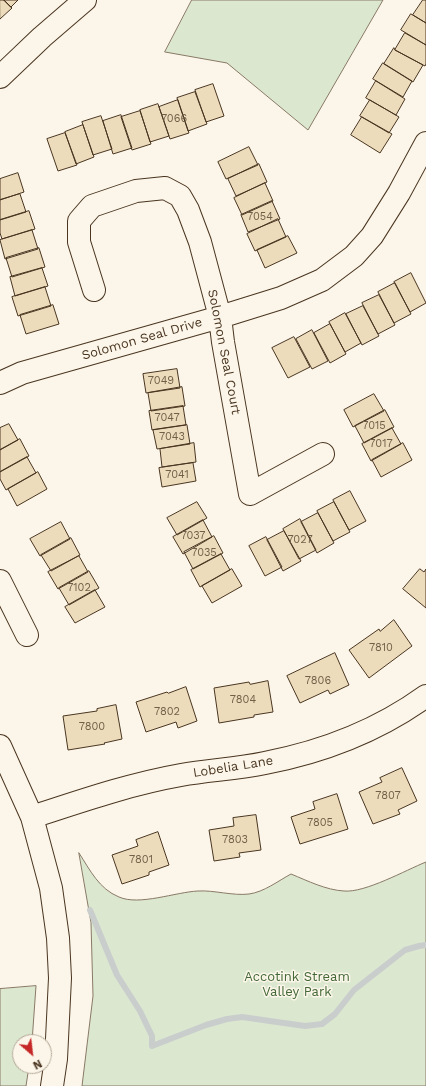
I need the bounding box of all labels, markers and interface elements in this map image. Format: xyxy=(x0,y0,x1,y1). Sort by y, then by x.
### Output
house number: 7066 xyxy=(161,112,187,126)
house number: 7054 xyxy=(247,210,273,224)
street label: Solomon Seal Court xyxy=(204,288,244,416)
street label: Solomon Seal Drive xyxy=(80,314,204,364)
house number: 7049 xyxy=(148,374,174,388)
house number: 7047 xyxy=(154,411,180,425)
house number: 7015 xyxy=(362,419,386,433)
house number: 7043 xyxy=(159,430,185,444)
house number: 7017 xyxy=(369,437,393,451)
house number: 7041 xyxy=(165,468,189,482)
house number: 7037 xyxy=(181,529,205,543)
house number: 7027 xyxy=(287,533,313,547)
house number: 7035 xyxy=(191,546,217,560)
house number: 7102 xyxy=(67,581,91,595)
house number: 7810 xyxy=(369,641,393,655)
house number: 7806 xyxy=(305,674,331,688)
house number: 7804 xyxy=(230,693,256,707)
house number: 7802 xyxy=(154,705,180,719)
house number: 7800 xyxy=(79,720,105,734)
street label: Lobelia Lane xyxy=(192,753,274,781)
house number: 7807 xyxy=(375,789,401,803)
house number: 7805 xyxy=(307,816,333,830)
house number: 7803 xyxy=(222,833,248,847)
house number: 7801 xyxy=(129,853,153,867)
park label: Accotink Stream Valley Park xyxy=(244,969,350,1000)
north arrow xyxy=(12,1034,52,1074)
text: N xyxy=(31,1057,44,1072)

